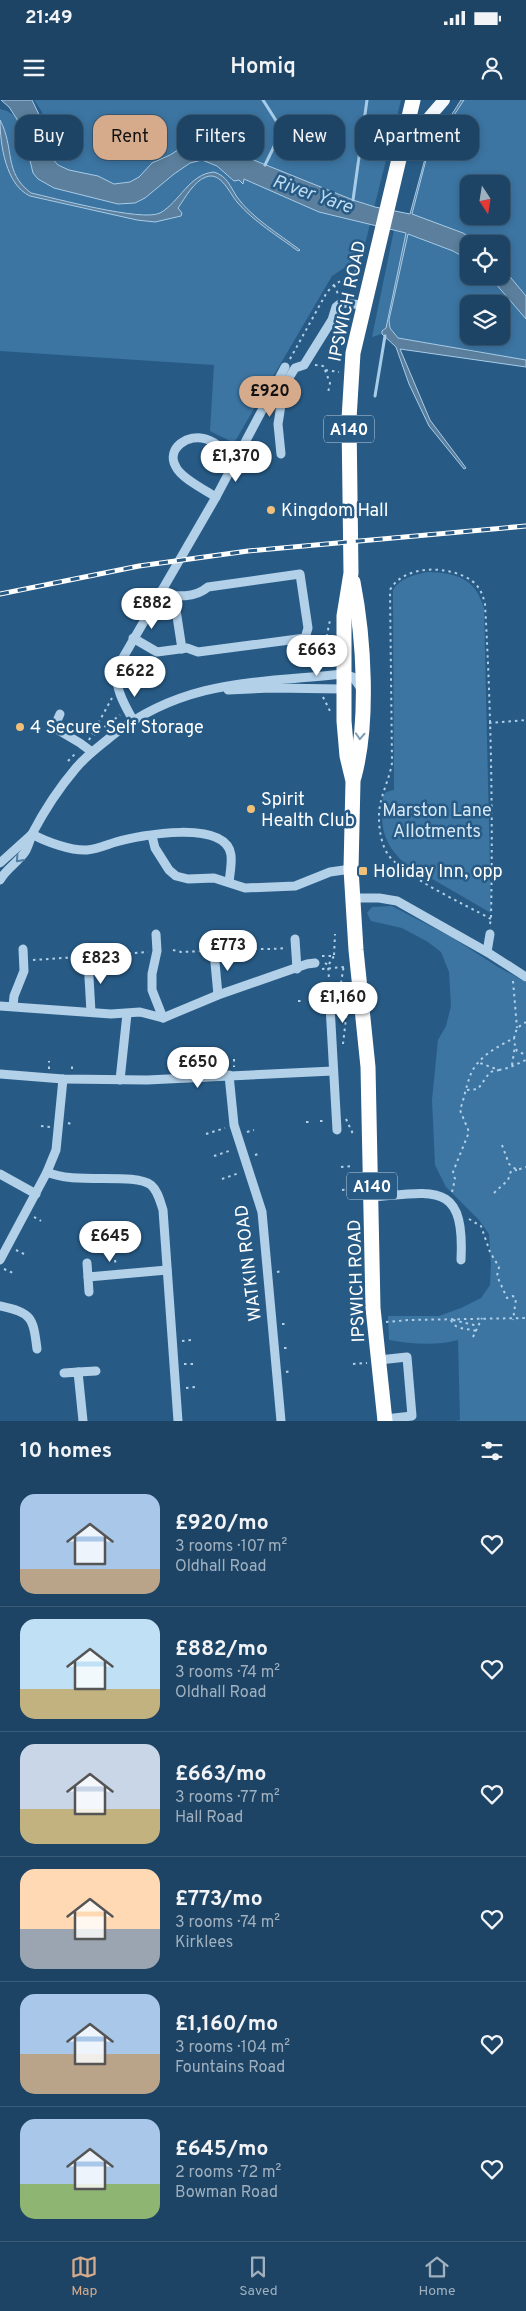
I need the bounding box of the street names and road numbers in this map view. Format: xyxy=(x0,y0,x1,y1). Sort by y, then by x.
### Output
street label: IPSWICH ROAD xyxy=(324,239,373,364)
road number: A140 xyxy=(324,416,374,442)
road number: A140 xyxy=(347,1172,397,1200)
street label: WATKIN ROAD xyxy=(231,1203,268,1322)
street label: IPSWICH ROAD xyxy=(344,1219,371,1343)

